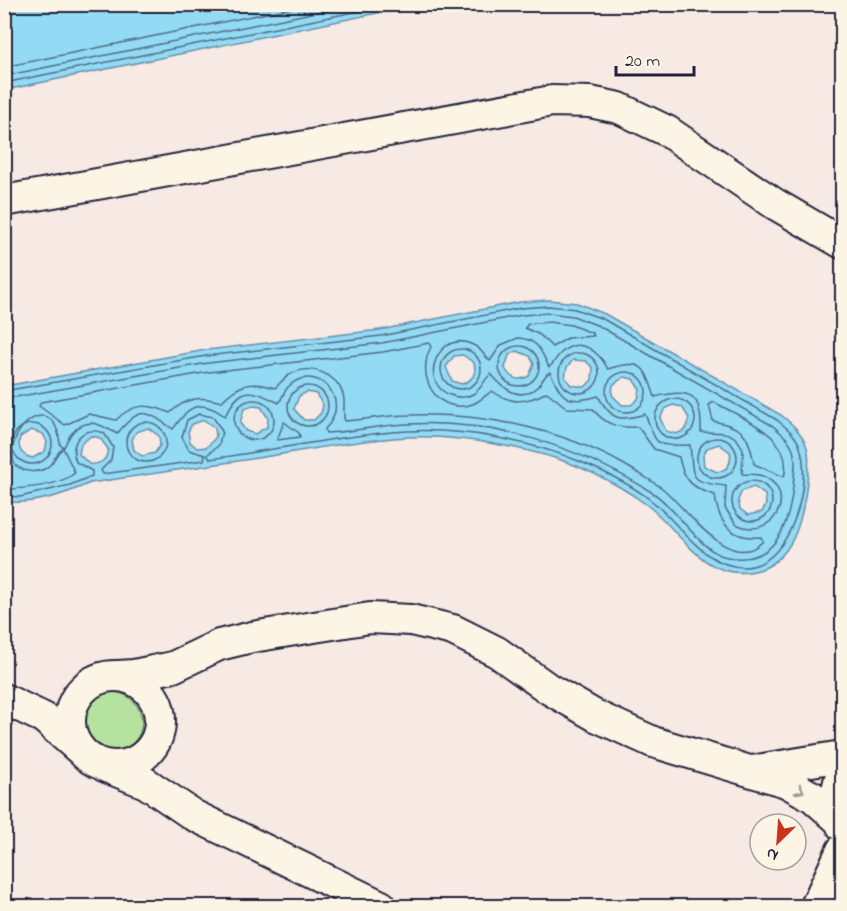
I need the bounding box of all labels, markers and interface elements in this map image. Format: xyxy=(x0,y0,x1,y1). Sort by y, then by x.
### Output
scale bar xyxy=(616,39,694,77)
text: 20 m xyxy=(625,49,660,75)
one-way arrow xyxy=(794,783,804,794)
north arrow xyxy=(748,812,808,872)
text: N xyxy=(762,841,782,867)

